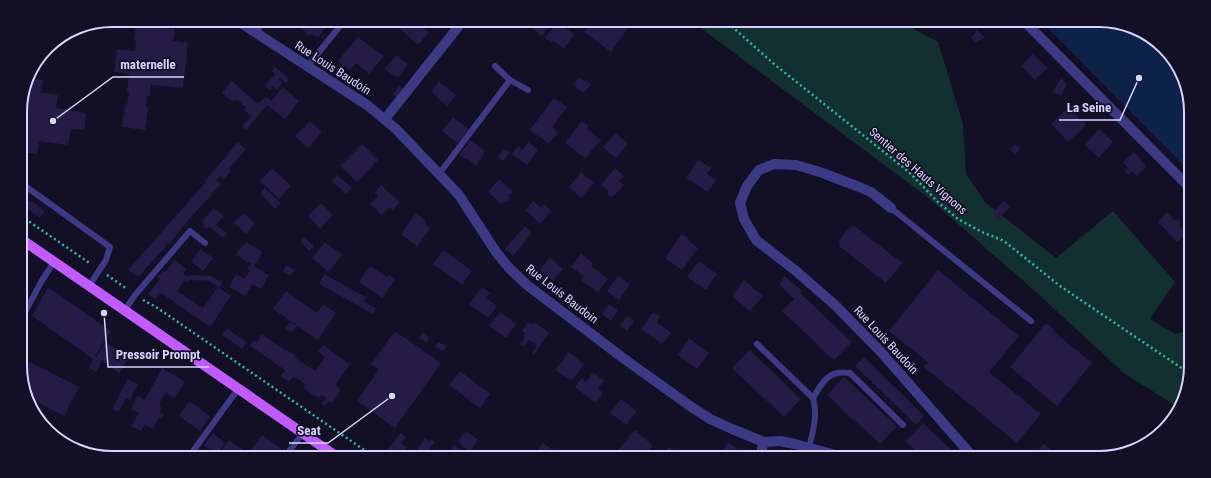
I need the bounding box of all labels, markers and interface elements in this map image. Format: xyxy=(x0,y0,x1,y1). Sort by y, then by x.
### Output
street label: Rue Louis Baudoin xyxy=(292,38,374,98)
callout: maternelle xyxy=(113,52,184,77)
text: maternelle xyxy=(120,57,176,72)
callout: La Seine xyxy=(1059,95,1120,120)
text: La Seine xyxy=(1067,100,1111,115)
street label: Sentier des Hauts Vignons xyxy=(866,125,970,217)
street label: Rue Louis Baudoin xyxy=(523,261,601,327)
street label: Rue Louis Baudoin xyxy=(851,303,921,377)
callout: Pressoir Prompt xyxy=(108,342,209,367)
text: Pressoir Prompt xyxy=(116,347,200,362)
callout: Seat xyxy=(289,418,328,443)
text: Seat xyxy=(297,423,321,438)

